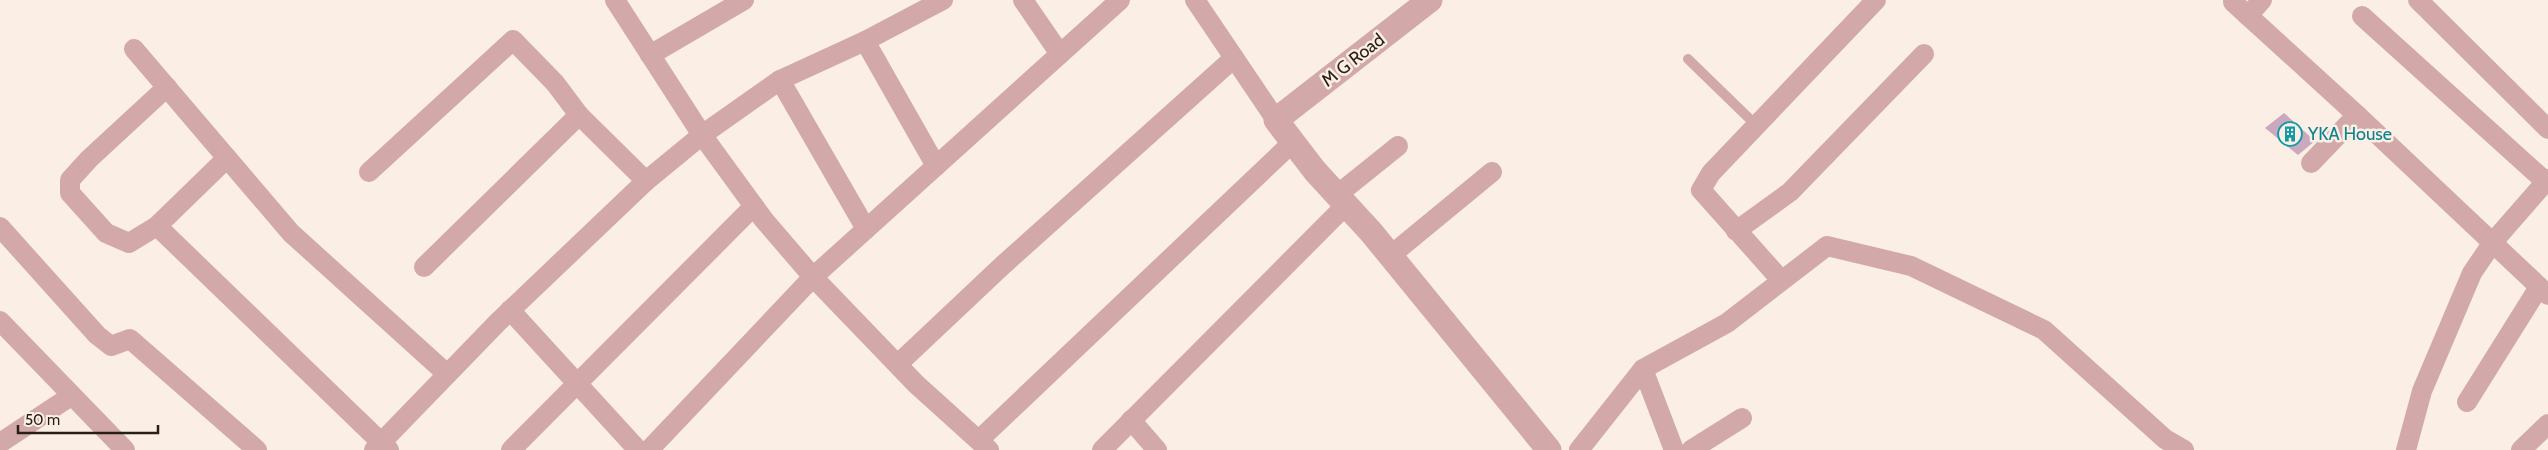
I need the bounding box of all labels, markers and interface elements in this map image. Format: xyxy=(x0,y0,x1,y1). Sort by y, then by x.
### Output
street label: M G Road xyxy=(1317,29,1389,91)
building icon: YKA House xyxy=(2277,121,2303,147)
place label: YKA House xyxy=(2307,123,2392,145)
scale bar xyxy=(18,402,158,434)
text: 50 m xyxy=(25,411,60,429)

